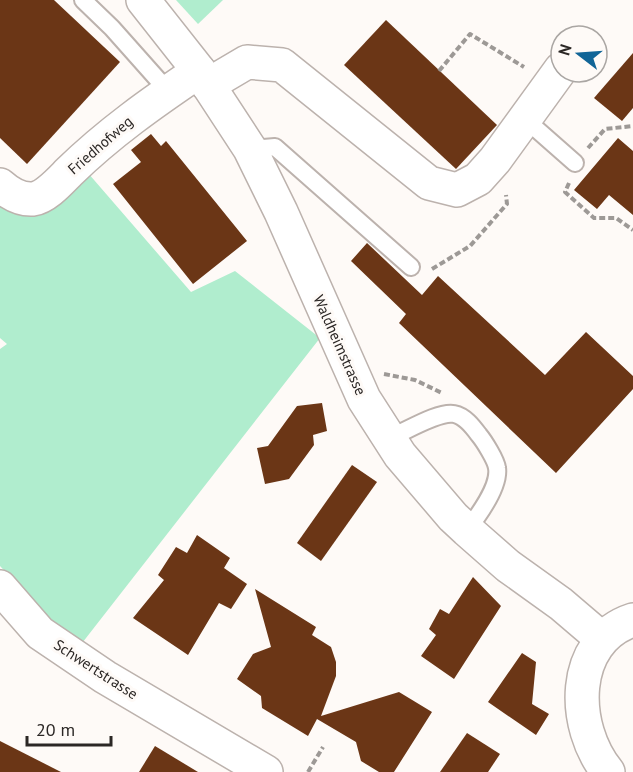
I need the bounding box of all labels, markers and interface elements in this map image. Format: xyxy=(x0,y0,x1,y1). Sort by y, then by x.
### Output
north arrow xyxy=(549,24,609,84)
text: N xyxy=(554,42,576,58)
street label: Friedhofweg xyxy=(64,112,136,178)
street label: Waldheimstrasse xyxy=(309,292,371,398)
street label: Schwertstrasse xyxy=(50,635,142,703)
scale bar xyxy=(27,709,111,747)
text: 20 m xyxy=(36,718,75,741)

